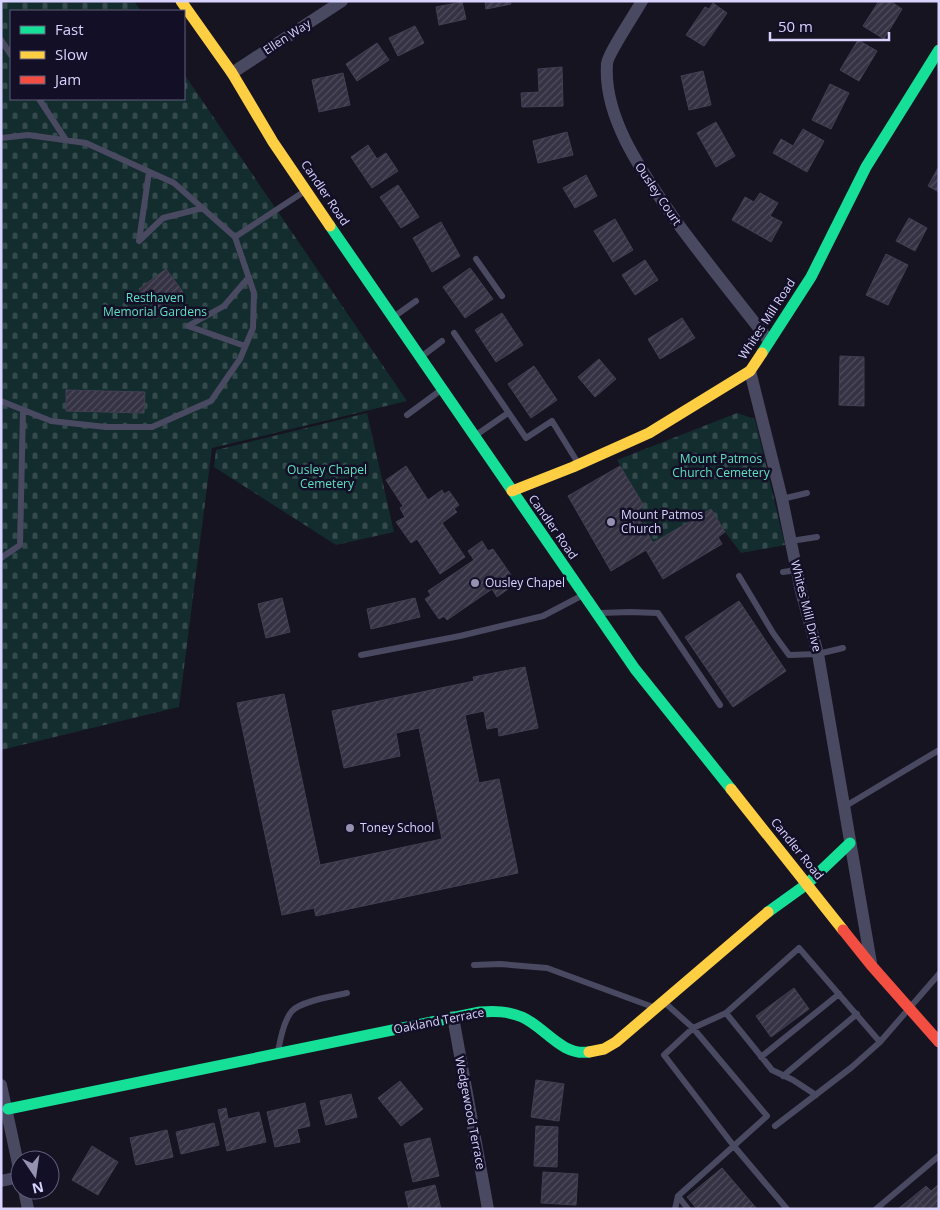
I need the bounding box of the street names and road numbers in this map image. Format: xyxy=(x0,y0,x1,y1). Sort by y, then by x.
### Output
street label: Ellen Way xyxy=(260,14,315,58)
street label: Candler Road xyxy=(297,157,354,229)
street label: Ousley Court xyxy=(631,159,686,229)
street label: Whites Mill Road xyxy=(734,275,799,362)
street label: Candler Road xyxy=(525,491,582,562)
street label: Whites Mill Drive xyxy=(787,558,826,654)
street label: Candler Road xyxy=(767,814,828,883)
street label: Oakland Terrace xyxy=(392,1003,486,1038)
street label: Wedgewood Terrace xyxy=(451,1055,490,1171)

